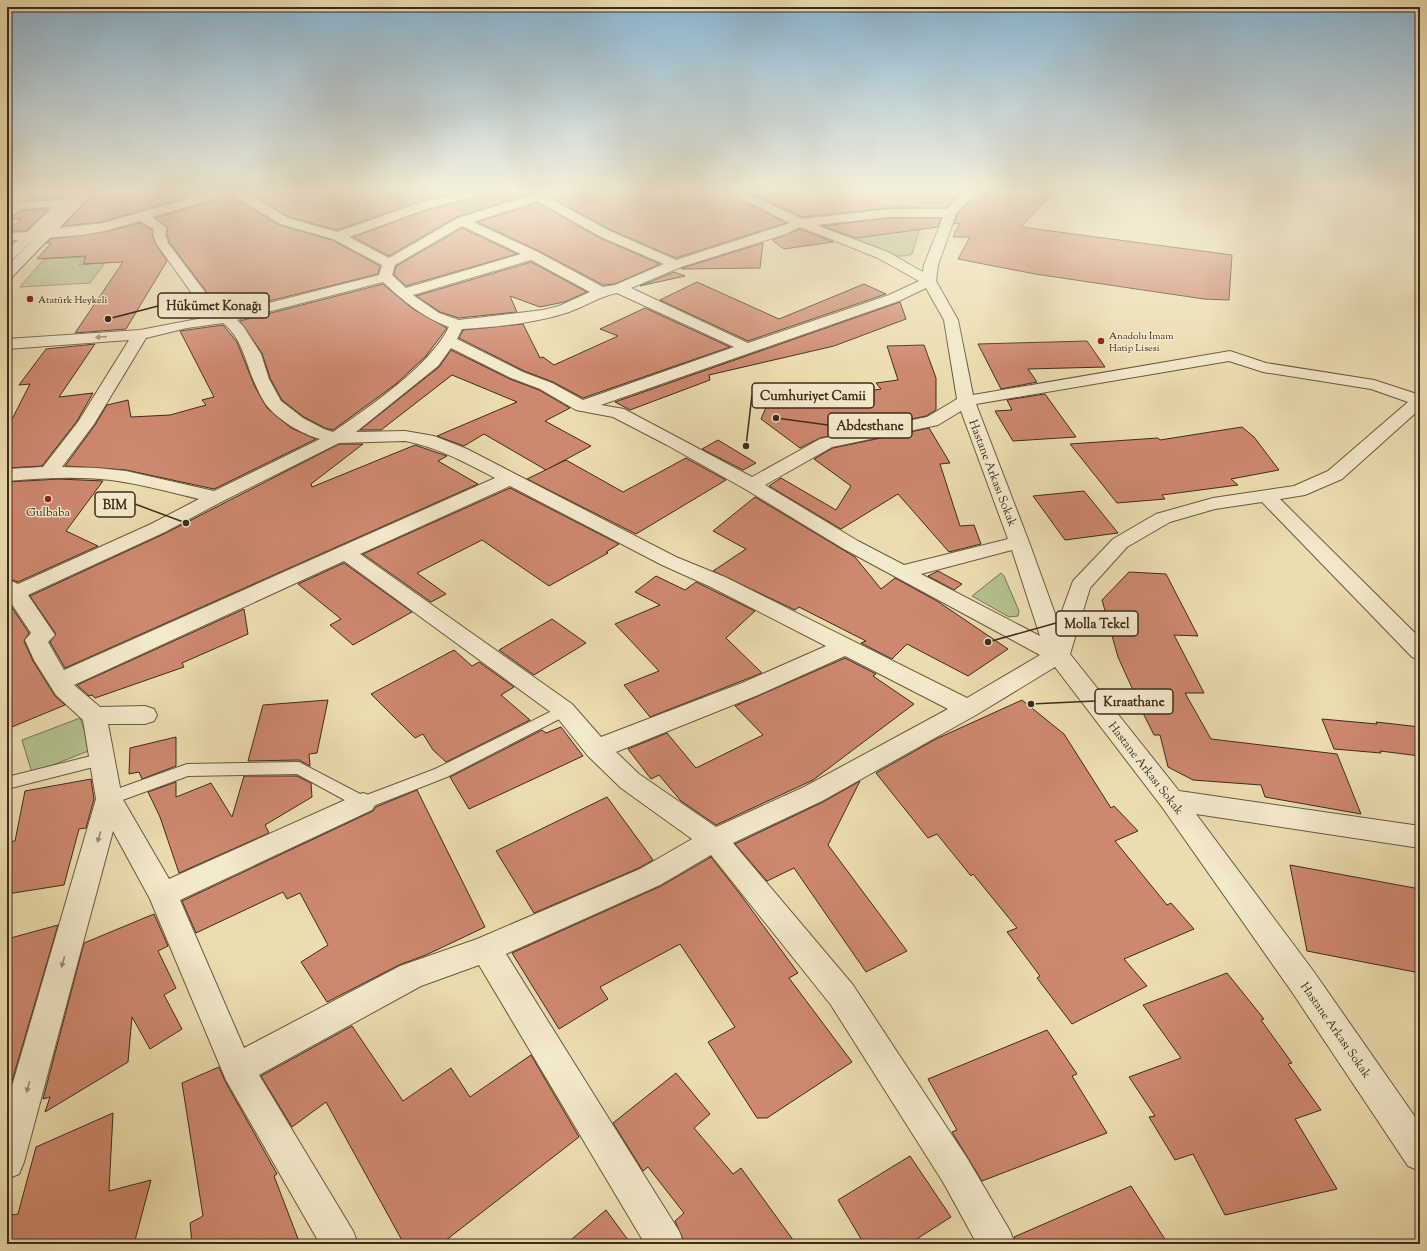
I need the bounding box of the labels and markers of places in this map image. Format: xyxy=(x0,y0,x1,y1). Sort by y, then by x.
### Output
place label: Atatürk Heykeli xyxy=(38,293,107,308)
callout: Hükümet Konağı xyxy=(158,293,269,318)
marker: Atatürk Heykeli xyxy=(25,294,35,304)
place label: Anadolu İmam Hatip Lisesi xyxy=(1109,329,1174,356)
marker: Anadolu İmam Hatip Lisesi xyxy=(1096,336,1106,346)
callout: Cumhuriyet Camii xyxy=(752,383,874,408)
callout: Abdesthane xyxy=(828,413,912,438)
callout: BIM xyxy=(95,492,135,517)
marker: Gulbaba xyxy=(43,494,53,504)
place label: Gulbaba xyxy=(26,504,71,522)
callout: Molla Tekel xyxy=(1056,611,1138,636)
callout: Kıraathane xyxy=(1095,689,1173,714)

